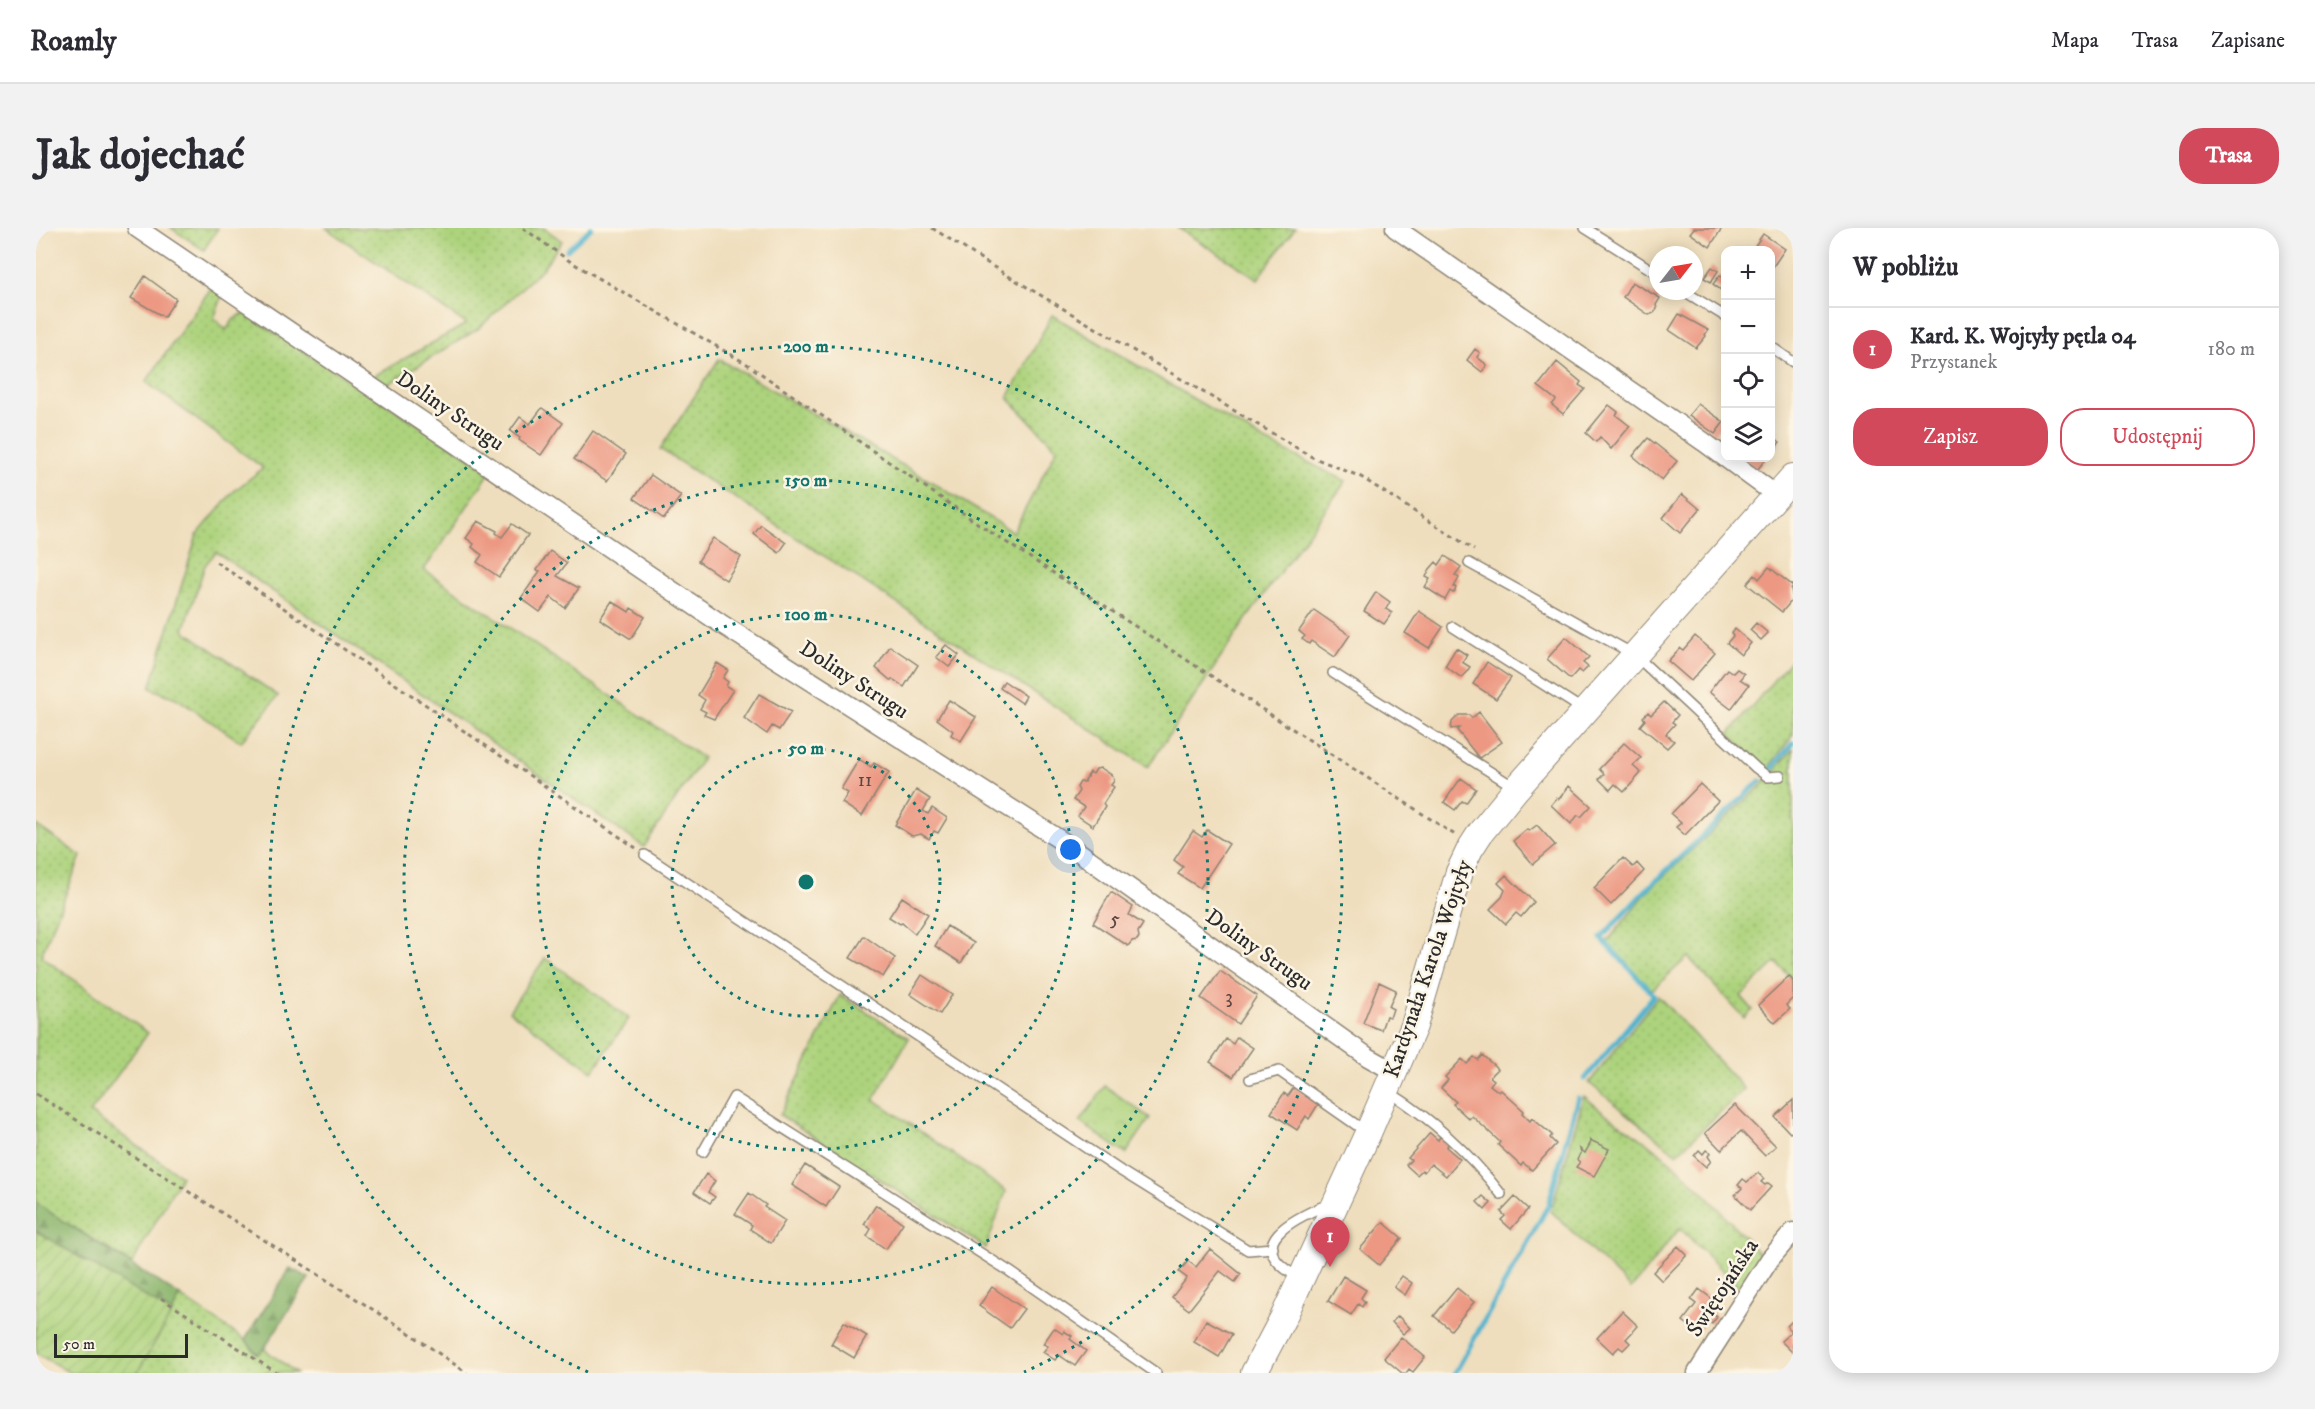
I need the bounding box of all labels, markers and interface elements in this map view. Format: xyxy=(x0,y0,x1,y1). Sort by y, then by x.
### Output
text: Roamly xyxy=(30,24,116,59)
text: Mapa xyxy=(2051,28,2099,54)
text: Trasa xyxy=(2132,28,2178,54)
text: Zapisane xyxy=(2211,28,2285,54)
button: Trasa xyxy=(2179,128,2279,184)
text: Jak dojechać xyxy=(36,130,244,182)
north arrow xyxy=(1649,246,1703,300)
map controls xyxy=(1721,246,1775,462)
button: + xyxy=(1721,246,1775,300)
text: W pobliżu xyxy=(1853,251,1958,284)
button: − xyxy=(1721,300,1775,354)
text: Kard. K. Wojtyły pętla 04 xyxy=(1910,323,2136,350)
text: 200 m xyxy=(783,336,829,358)
text: 1 xyxy=(1869,337,1876,362)
text: 180 m xyxy=(2208,337,2255,362)
text: Przystanek xyxy=(1910,350,1997,375)
button: locate xyxy=(1721,354,1775,408)
street label: Doliny Strugu xyxy=(391,365,509,457)
button: layers xyxy=(1721,408,1775,462)
button: Zapisz xyxy=(1853,408,2048,466)
button: Udostępnij xyxy=(2060,408,2255,466)
text: 150 m xyxy=(785,470,828,492)
text: 100 m xyxy=(784,604,828,626)
street label: Doliny Strugu xyxy=(794,635,914,725)
text: 50 m xyxy=(787,738,824,760)
house number: 11 xyxy=(858,768,872,793)
your location xyxy=(1056,835,1085,864)
street label: Kardynała Karola Wojtyły xyxy=(1378,856,1478,1082)
centre of rings xyxy=(796,872,816,892)
street label: Doliny Strugu xyxy=(1200,903,1318,997)
house number: 5 xyxy=(1110,907,1120,932)
house number: 3 xyxy=(1225,985,1233,1010)
pin: 1 xyxy=(1310,1218,1350,1267)
street label: Świętojańska xyxy=(1680,1233,1765,1342)
scale bar xyxy=(54,1331,188,1358)
text: 50 m xyxy=(63,1334,95,1354)

